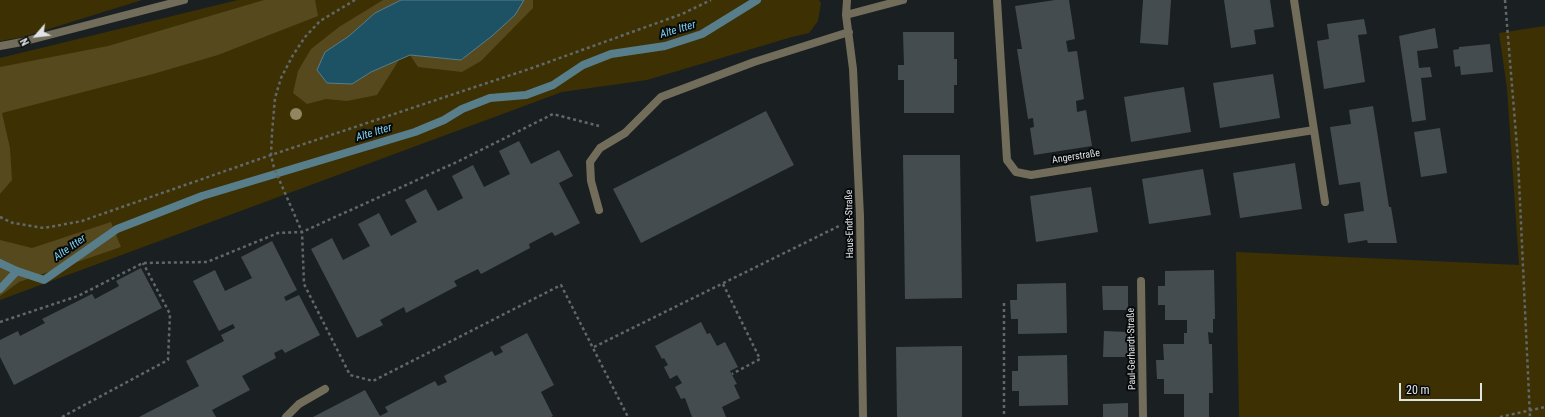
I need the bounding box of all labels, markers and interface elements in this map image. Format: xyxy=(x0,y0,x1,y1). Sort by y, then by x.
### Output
north arrow xyxy=(16,16,56,56)
water label: Alte Itter xyxy=(659,18,697,42)
text: N xyxy=(18,36,32,48)
water label: Alte Itter xyxy=(355,121,393,145)
street label: Angerstraße xyxy=(1051,147,1101,167)
street label: Haus-Endt-Straße xyxy=(843,190,857,258)
water label: Alte Itter xyxy=(51,232,89,264)
street label: Paul-Gerhardt-Straße xyxy=(1125,308,1139,390)
scale bar xyxy=(1401,375,1484,401)
text: 20 m xyxy=(1406,383,1430,397)

